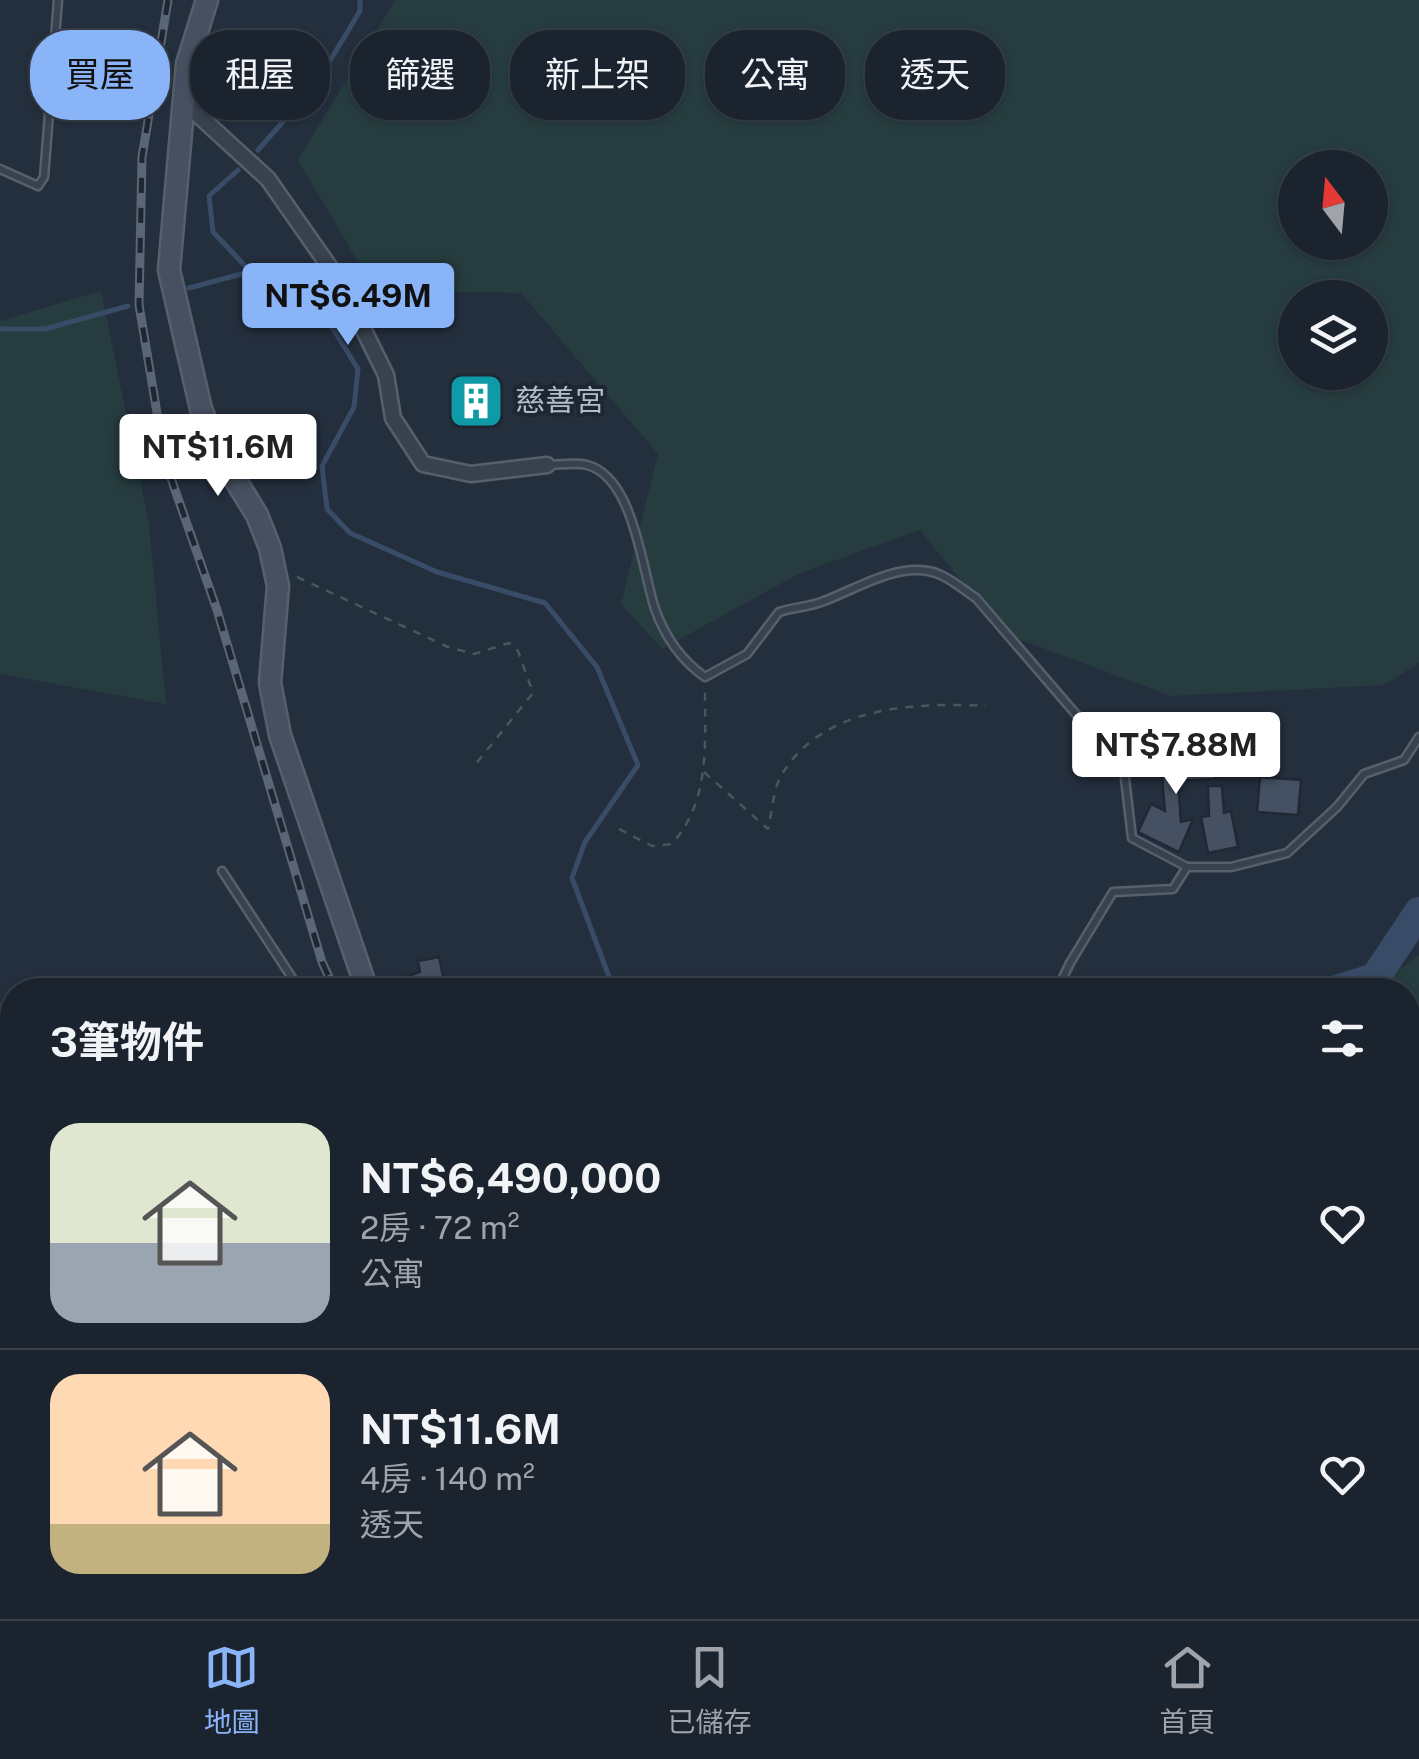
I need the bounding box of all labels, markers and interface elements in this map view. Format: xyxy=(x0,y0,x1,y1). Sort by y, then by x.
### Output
chip: 買屋 xyxy=(30,30,170,120)
chip: 租屋 xyxy=(190,30,330,120)
chip: 篩選 xyxy=(350,30,490,120)
chip: 新上架 xyxy=(510,30,685,120)
chip: 公寓 xyxy=(705,30,845,120)
chip: 透天 xyxy=(865,30,1005,120)
north arrow xyxy=(1278,150,1388,260)
map controls xyxy=(1278,150,1388,390)
pin: NT$6.49M xyxy=(245,263,451,348)
text: NT$6.49M xyxy=(264,277,432,314)
button: layers xyxy=(1278,280,1388,390)
building icon: 慈善宮 xyxy=(446,371,506,431)
place label: 慈善宮 xyxy=(515,382,605,418)
pin: NT$11.6M xyxy=(115,414,321,499)
text: NT$11.6M xyxy=(141,428,295,465)
pin: NT$7.88M xyxy=(1073,712,1279,797)
text: NT$7.88M xyxy=(1094,726,1258,763)
icon: filters xyxy=(1315,1011,1370,1066)
text: 3筆物件 xyxy=(50,1017,204,1066)
text: NT$6,490,000 xyxy=(360,1153,661,1202)
icon: home xyxy=(130,1163,250,1283)
icon: heart xyxy=(1315,1196,1370,1251)
text: 2房 · 72 m² xyxy=(360,1209,519,1246)
text: 公寓 xyxy=(360,1255,424,1292)
text: NT$11.6M xyxy=(360,1404,561,1453)
icon: home xyxy=(130,1414,250,1534)
icon: heart xyxy=(1315,1447,1370,1502)
text: 4房 · 140 m² xyxy=(360,1460,535,1497)
text: 透天 xyxy=(360,1506,424,1543)
tab: 地圖 xyxy=(204,1640,260,1740)
tab: 已儲存 xyxy=(667,1640,751,1740)
tab: 首頁 xyxy=(1159,1640,1215,1740)

